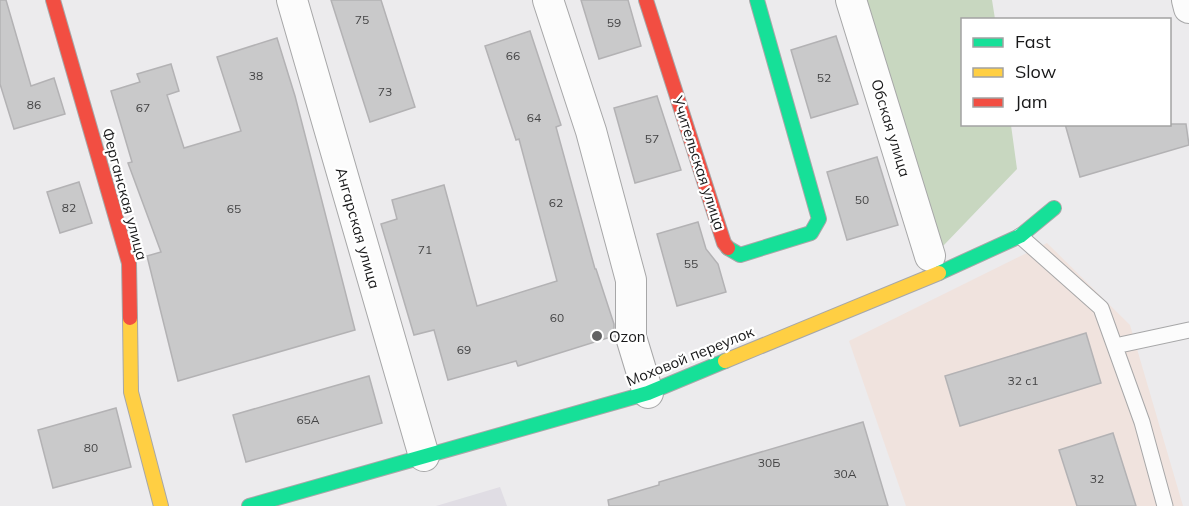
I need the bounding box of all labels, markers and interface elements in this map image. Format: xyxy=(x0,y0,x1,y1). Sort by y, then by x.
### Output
house number: 75 xyxy=(355,12,369,27)
house number: 59 xyxy=(607,15,621,30)
legend xyxy=(961,18,1171,126)
text: Fast xyxy=(1015,30,1051,53)
house number: 66 xyxy=(506,48,520,63)
text: Slow xyxy=(1015,60,1057,83)
house number: 38 xyxy=(249,68,263,83)
house number: 52 xyxy=(817,70,831,85)
street label: Обская улица xyxy=(867,77,915,179)
house number: 73 xyxy=(378,84,392,99)
text: Jam xyxy=(1015,90,1048,113)
street label: Учительская улица xyxy=(668,92,730,233)
house number: 86 xyxy=(27,97,41,112)
house number: 67 xyxy=(136,100,150,115)
house number: 64 xyxy=(527,110,541,125)
street label: Ферганская улица xyxy=(98,126,152,262)
house number: 57 xyxy=(645,131,659,146)
street label: Ангарская улица xyxy=(332,165,384,291)
house number: 50 xyxy=(855,192,869,207)
house number: 62 xyxy=(549,195,563,210)
house number: 82 xyxy=(62,200,76,215)
house number: 65 xyxy=(227,201,241,216)
house number: 71 xyxy=(418,242,432,257)
house number: 55 xyxy=(684,256,698,271)
house number: 60 xyxy=(550,310,564,325)
street label: Моховой переулок xyxy=(623,321,757,390)
place label: Ozon xyxy=(609,327,646,346)
marker: Ozon xyxy=(590,329,604,343)
house number: 69 xyxy=(457,342,471,357)
house number: 32 с1 xyxy=(1008,373,1038,388)
house number: 65А xyxy=(296,412,320,427)
house number: 80 xyxy=(84,440,98,455)
house number: 30Б xyxy=(758,455,780,470)
house number: 30А xyxy=(833,466,857,481)
house number: 32 xyxy=(1090,471,1104,486)

